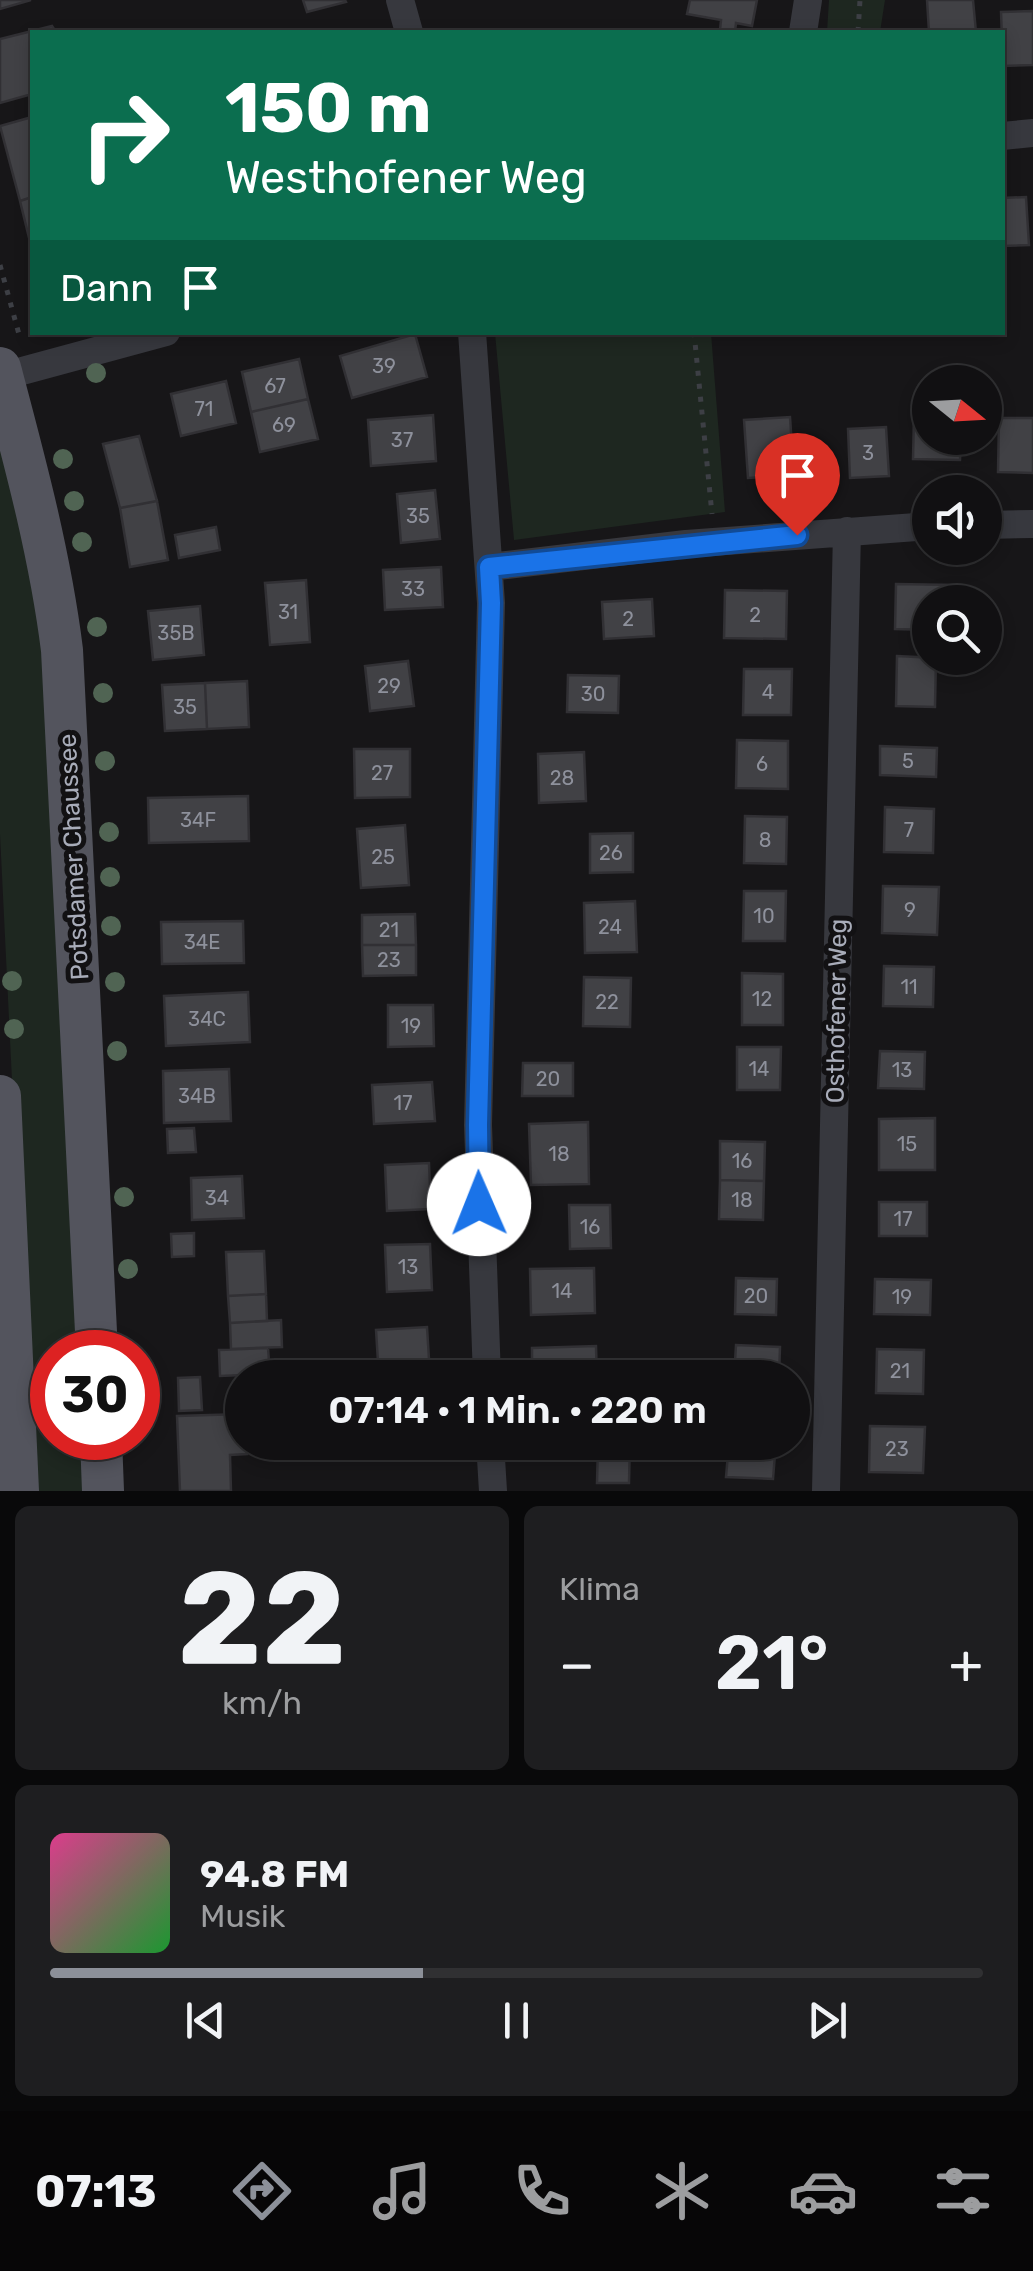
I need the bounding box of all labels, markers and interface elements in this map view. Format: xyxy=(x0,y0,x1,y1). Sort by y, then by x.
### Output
text: 150 m xyxy=(225,67,432,150)
icon: right xyxy=(60,70,190,200)
text: Westhofener Weg xyxy=(225,151,587,204)
icon: arrive xyxy=(173,260,228,315)
text: Dann xyxy=(60,265,153,311)
house number: 39 xyxy=(372,354,396,378)
north arrow xyxy=(912,365,1002,455)
map controls xyxy=(912,365,1002,675)
house number: 67 xyxy=(264,374,286,398)
house number: 71 xyxy=(195,397,213,421)
house number: 69 xyxy=(272,413,296,437)
house number: 37 xyxy=(391,428,413,452)
pin xyxy=(755,433,840,536)
house number: 3 xyxy=(862,441,874,465)
icon: arrive xyxy=(770,448,825,503)
button: sound xyxy=(912,475,1002,565)
house number: 35 xyxy=(406,504,430,528)
house number: 33 xyxy=(401,577,425,601)
button: search xyxy=(912,585,1002,675)
house number: 31 xyxy=(278,600,298,624)
house number: 2 xyxy=(749,603,761,627)
house number: 2 xyxy=(622,607,634,631)
house number: 35B xyxy=(157,621,195,645)
house number: 29 xyxy=(377,674,401,698)
house number: 4 xyxy=(762,680,774,704)
house number: 30 xyxy=(581,682,605,706)
house number: 35 xyxy=(173,695,197,719)
street label: Potsdamer Chaussee xyxy=(53,733,94,981)
house number: 5 xyxy=(902,749,914,773)
house number: 6 xyxy=(756,752,768,776)
house number: 27 xyxy=(371,761,393,785)
house number: 28 xyxy=(550,766,574,790)
house number: 34F xyxy=(180,808,216,832)
house number: 7 xyxy=(904,818,914,842)
house number: 8 xyxy=(759,828,771,852)
house number: 26 xyxy=(599,841,623,865)
house number: 25 xyxy=(371,845,395,869)
house number: 9 xyxy=(904,898,916,922)
house number: 10 xyxy=(753,904,775,928)
house number: 24 xyxy=(598,915,622,939)
house number: 21 xyxy=(379,918,399,942)
street label: Osthofener Weg xyxy=(820,919,853,1103)
house number: 34E xyxy=(184,930,220,954)
house number: 23 xyxy=(377,948,401,972)
house number: 11 xyxy=(900,975,918,999)
house number: 12 xyxy=(752,987,772,1011)
house number: 22 xyxy=(595,990,619,1014)
house number: 34C xyxy=(188,1007,226,1031)
house number: 19 xyxy=(401,1014,421,1038)
house number: 14 xyxy=(749,1057,769,1081)
house number: 13 xyxy=(892,1058,912,1082)
house number: 20 xyxy=(536,1067,560,1091)
house number: 34B xyxy=(178,1084,216,1108)
house number: 17 xyxy=(394,1091,412,1115)
house number: 15 xyxy=(897,1132,917,1156)
house number: 18 xyxy=(548,1142,570,1166)
house number: 16 xyxy=(732,1149,752,1173)
position arrow xyxy=(427,1152,531,1256)
house number: 34 xyxy=(205,1186,229,1210)
house number: 18 xyxy=(731,1188,753,1212)
house number: 17 xyxy=(894,1207,912,1231)
house number: 16 xyxy=(580,1215,600,1239)
house number: 13 xyxy=(398,1255,418,1279)
house number: 14 xyxy=(552,1279,572,1303)
house number: 20 xyxy=(744,1284,768,1308)
house number: 19 xyxy=(892,1285,912,1309)
speed limit sign: 30 xyxy=(30,1330,160,1460)
house number: 21 xyxy=(890,1359,910,1383)
text: 07:14 · 1 Min. · 220 m xyxy=(328,1387,707,1433)
house number: 23 xyxy=(885,1437,909,1461)
text: 22 xyxy=(177,1541,347,1696)
text: Klima xyxy=(559,1570,640,1608)
text: 21° xyxy=(715,1619,829,1708)
text: − xyxy=(559,1632,595,1697)
text: + xyxy=(949,1632,983,1697)
text: km/h xyxy=(222,1684,302,1722)
text: 94.8 FM xyxy=(200,1851,349,1897)
text: Musik xyxy=(200,1897,285,1935)
icon: previous xyxy=(178,1993,233,2048)
icon: pause xyxy=(489,1993,544,2048)
icon: next xyxy=(800,1993,855,2048)
icon: directions xyxy=(227,2156,297,2226)
icon: music xyxy=(367,2156,437,2226)
icon: phone xyxy=(507,2156,577,2226)
icon: climate xyxy=(647,2156,717,2226)
icon: car xyxy=(788,2156,858,2226)
icon: filters xyxy=(928,2156,998,2226)
text: 07:13 xyxy=(35,2165,157,2218)

